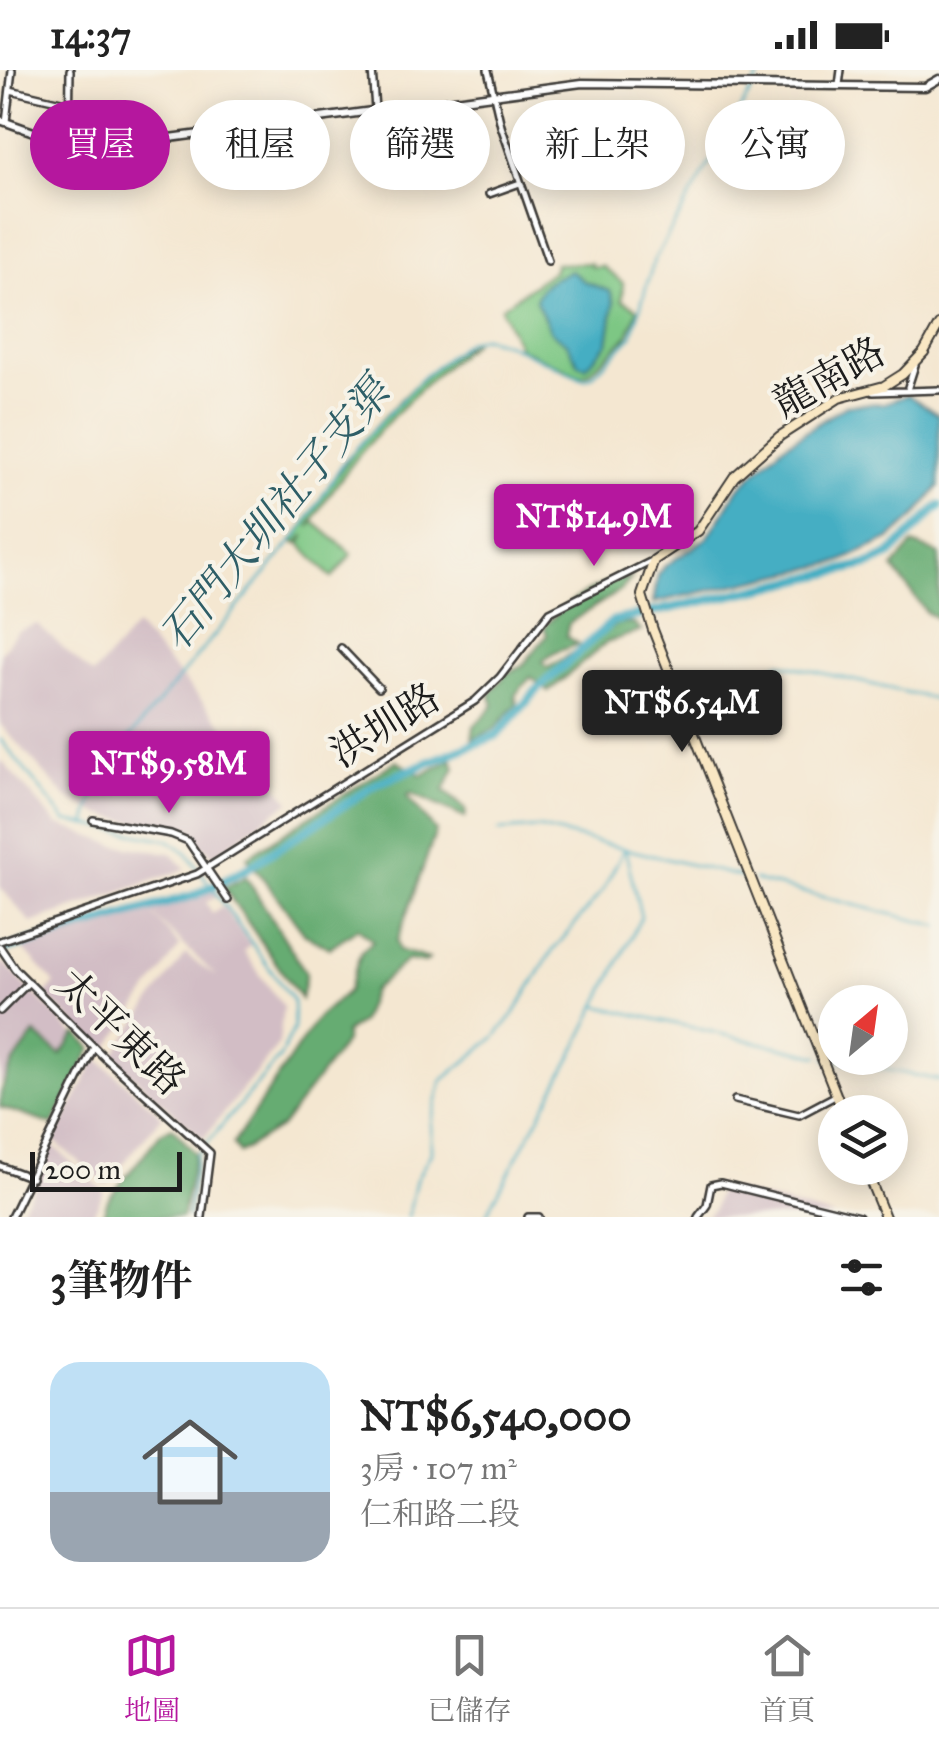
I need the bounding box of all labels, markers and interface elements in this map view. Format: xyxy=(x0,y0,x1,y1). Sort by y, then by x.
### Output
text: 14:37 xyxy=(50,12,131,58)
chip: 買屋 xyxy=(30,100,170,190)
chip: 租屋 xyxy=(190,100,330,190)
chip: 篩選 xyxy=(350,100,490,190)
chip: 新上架 xyxy=(510,100,685,190)
chip: 公寓 xyxy=(705,100,845,190)
street label: 龍南路 xyxy=(765,326,893,428)
water label: 石門大圳社子支渠 xyxy=(149,363,404,661)
pin: NT$14.9M xyxy=(491,484,697,569)
text: NT$14.9M xyxy=(516,497,672,536)
pin: NT$6.54M xyxy=(579,670,785,755)
street label: 洪圳路 xyxy=(321,672,449,778)
text: NT$6.54M xyxy=(604,683,760,722)
pin: NT$9.58M xyxy=(66,731,272,816)
text: NT$9.58M xyxy=(91,744,247,783)
street label: 太平東路 xyxy=(46,959,196,1105)
north arrow xyxy=(818,985,908,1075)
map controls xyxy=(818,985,908,1185)
button: layers xyxy=(818,1095,908,1185)
scale bar xyxy=(30,1147,182,1192)
text: 200 m xyxy=(45,1152,121,1187)
icon: filters xyxy=(834,1250,889,1305)
text: 3筆物件 xyxy=(50,1255,193,1307)
text: NT$6,540,000 xyxy=(360,1390,632,1442)
icon: home xyxy=(130,1402,250,1522)
text: 3房 · 107 m² xyxy=(360,1449,517,1488)
text: 仁和路二段 xyxy=(360,1495,520,1534)
tab: 地圖 xyxy=(124,1628,180,1728)
tab: 已儲存 xyxy=(427,1628,511,1728)
tab: 首頁 xyxy=(759,1628,815,1728)

